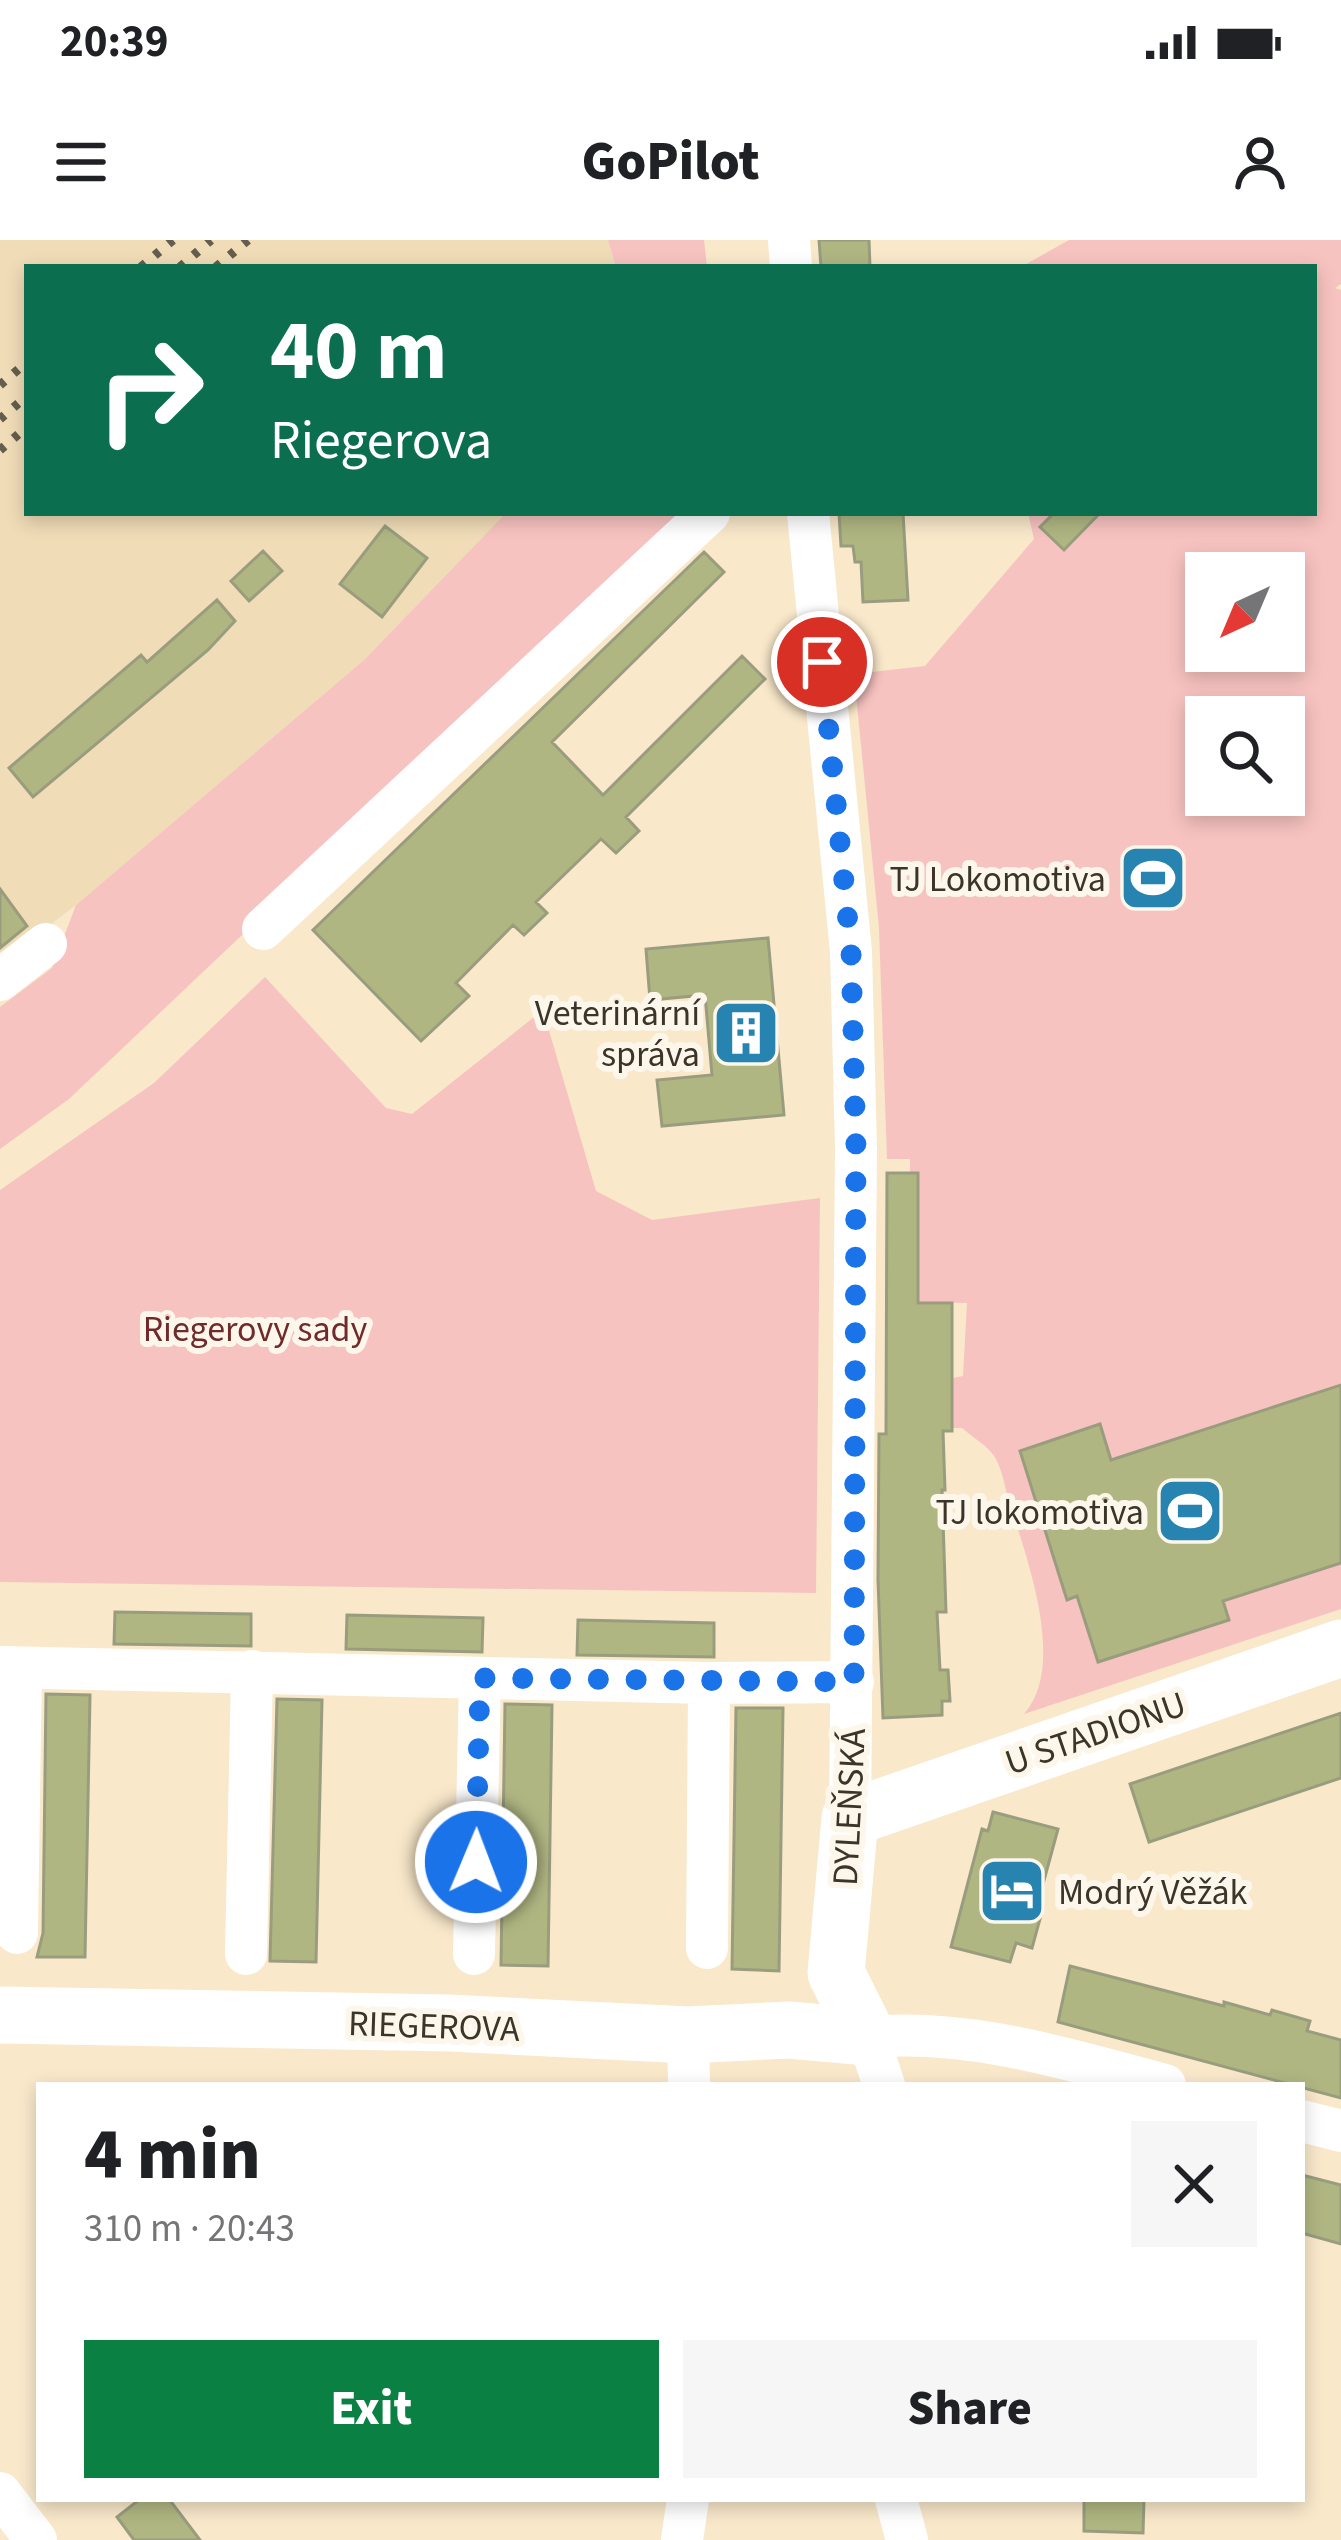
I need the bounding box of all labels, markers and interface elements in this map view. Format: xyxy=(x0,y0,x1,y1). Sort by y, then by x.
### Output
text: 20:39 xyxy=(60,10,169,74)
text: GoPilot xyxy=(581,124,760,201)
icon: menu xyxy=(48,129,114,195)
icon: person xyxy=(1227,129,1293,195)
text: 40 m xyxy=(270,292,448,412)
icon: right xyxy=(72,312,228,468)
text: Riegerova xyxy=(270,403,492,480)
north arrow xyxy=(1185,552,1305,672)
map controls xyxy=(1185,552,1305,816)
pin xyxy=(771,611,873,713)
icon: arrive xyxy=(789,629,855,695)
button: search xyxy=(1185,696,1305,816)
sports icon: TJ Lokomotiva xyxy=(1118,843,1188,913)
place label: TJ Lokomotiva xyxy=(890,854,1106,905)
place label: Veterinární správa xyxy=(535,988,701,1080)
building icon: Veterinární správa xyxy=(711,998,781,1068)
park label: Riegerovy sady xyxy=(143,1304,368,1355)
sports icon: TJ lokomotiva xyxy=(1155,1476,1225,1546)
place label: TJ lokomotiva xyxy=(935,1487,1144,1538)
street label: U STADIONU xyxy=(998,1679,1193,1788)
street label: DYLEŇSKÁ xyxy=(820,1727,879,1887)
position arrow xyxy=(413,1799,539,1925)
hotel icon: Modrý Věžák xyxy=(977,1856,1047,1926)
place label: Modrý Věžák xyxy=(1058,1867,1248,1918)
street label: RIEGEROVA xyxy=(347,1998,521,2055)
text: 4 min xyxy=(84,2104,261,2207)
button: close xyxy=(1131,2121,1257,2247)
text: 310 m · 20:43 xyxy=(84,2201,295,2257)
button: Exit xyxy=(84,2340,659,2478)
button: Share xyxy=(683,2340,1257,2478)

